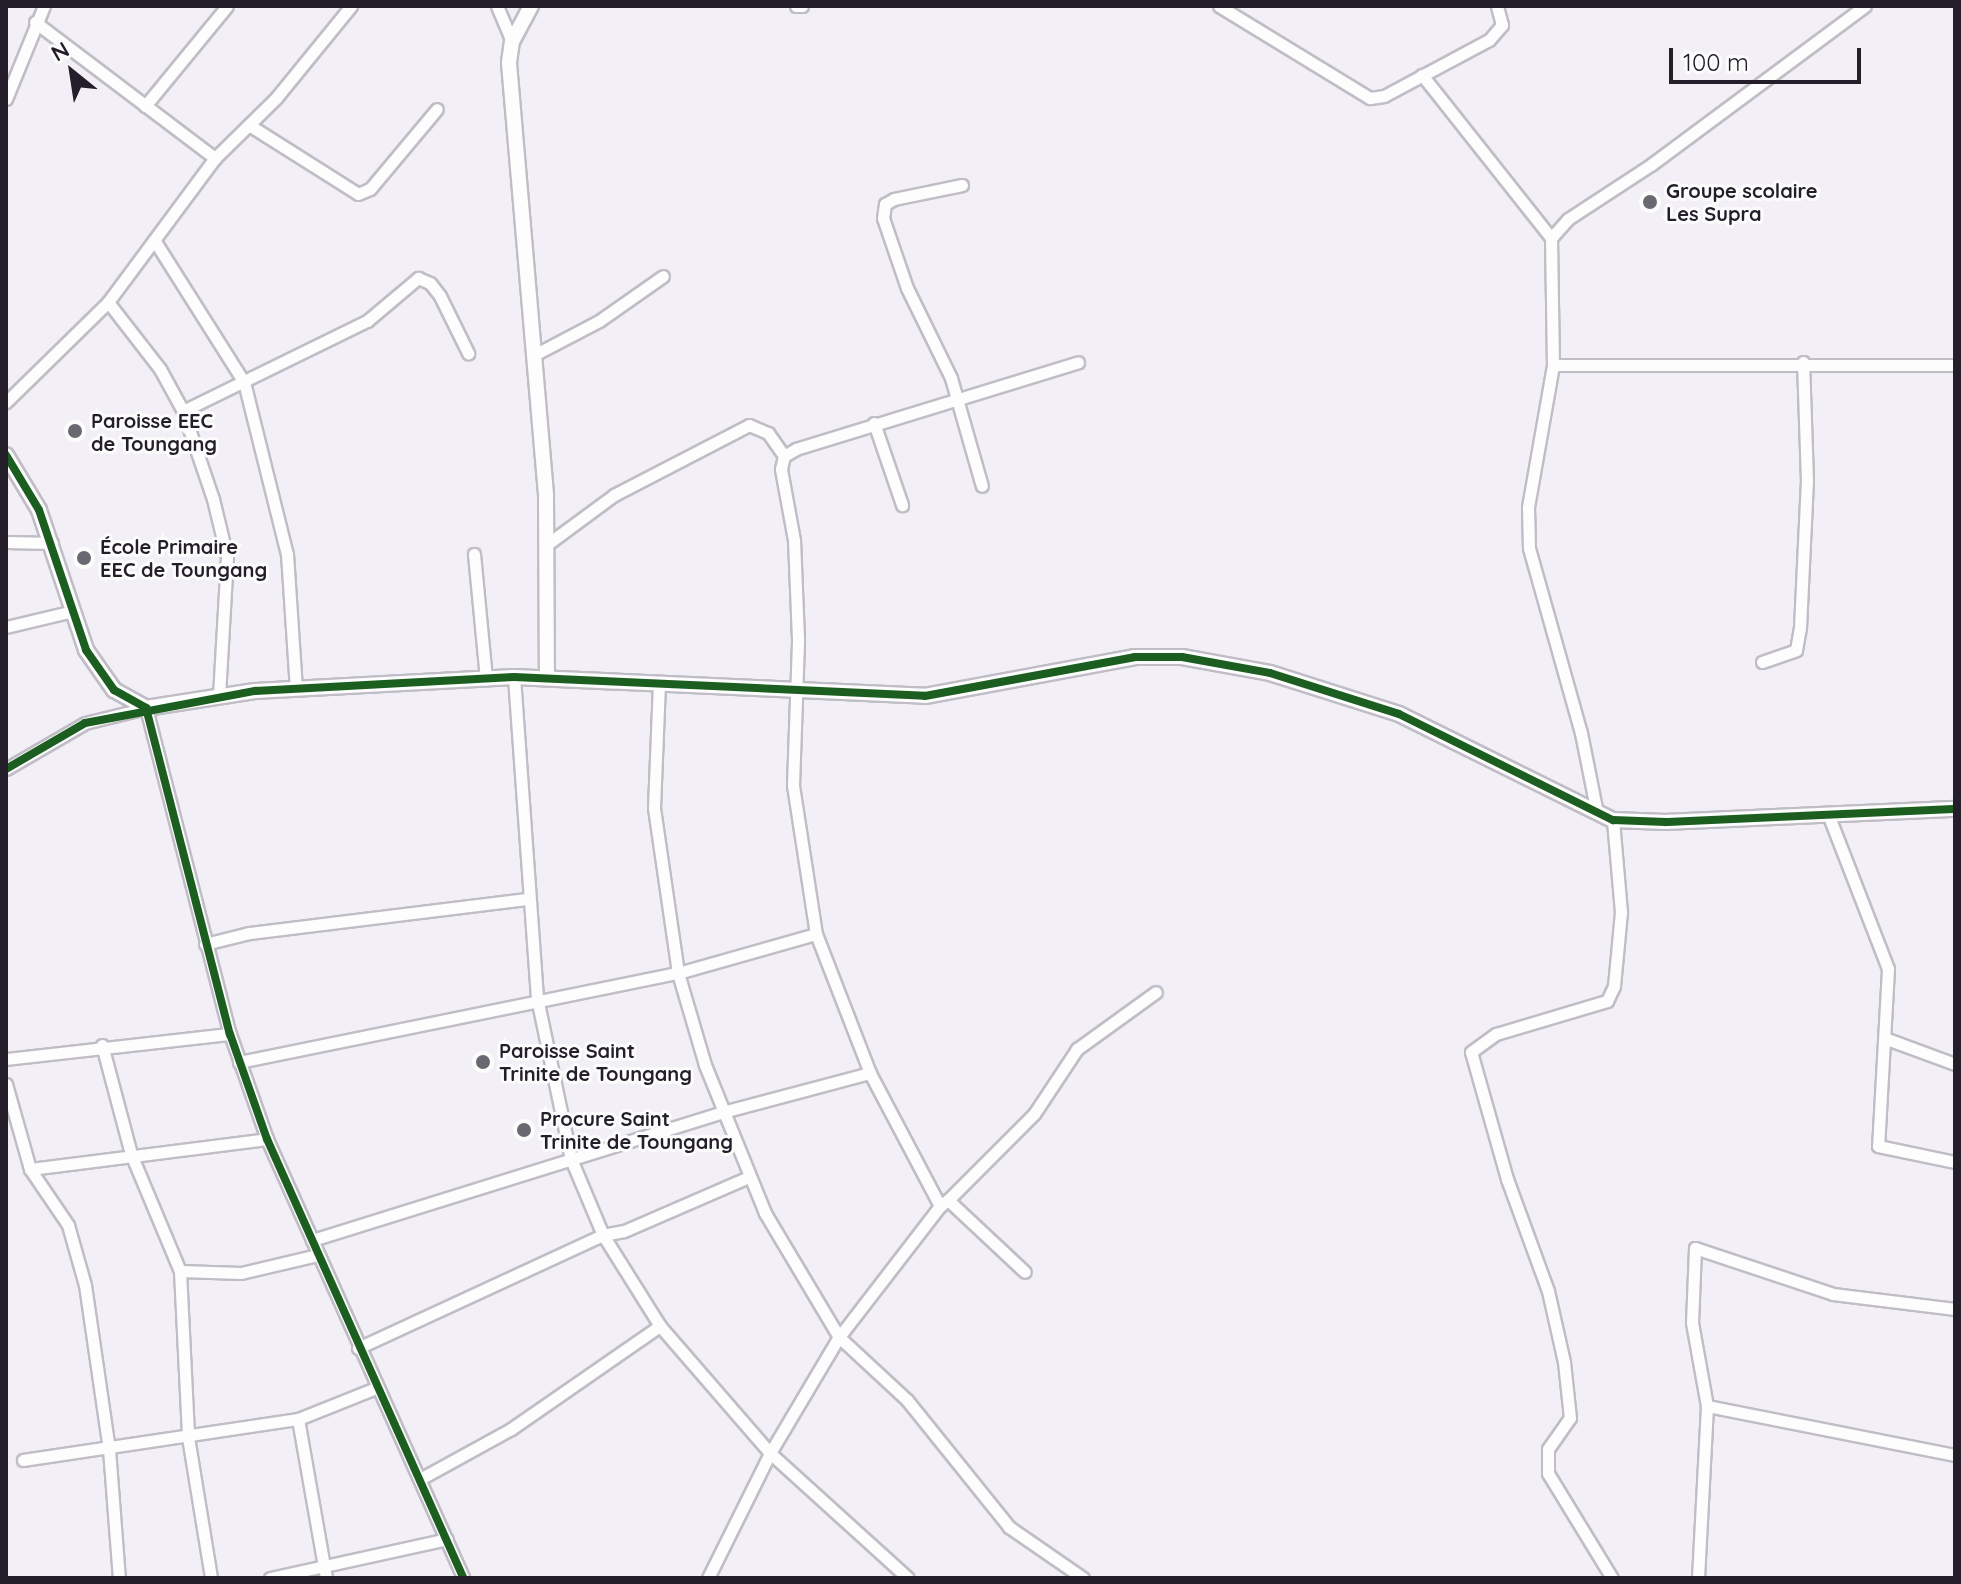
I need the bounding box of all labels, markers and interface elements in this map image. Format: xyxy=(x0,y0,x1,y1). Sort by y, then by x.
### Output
north arrow xyxy=(32,32,112,112)
scale bar xyxy=(1673,32,1865,82)
text: N xyxy=(46,35,74,67)
text: 100 m xyxy=(1683,47,1749,77)
place label: Groupe scolaire Les Supra xyxy=(1666,178,1818,225)
marker: Groupe scolaire Les Supra xyxy=(1641,193,1659,211)
place label: Paroisse EEC de Toungang xyxy=(91,408,217,455)
marker: Paroisse EEC de Toungang xyxy=(66,422,84,440)
place label: École Primaire EEC de Toungang xyxy=(100,534,267,581)
marker: École Primaire EEC de Toungang xyxy=(75,549,93,567)
place label: Paroisse Saint Trinite de Toungang xyxy=(499,1038,692,1085)
marker: Paroisse Saint Trinite de Toungang xyxy=(474,1053,492,1071)
place label: Procure Saint Trinite de Toungang xyxy=(540,1106,733,1153)
marker: Procure Saint Trinite de Toungang xyxy=(515,1121,533,1139)

